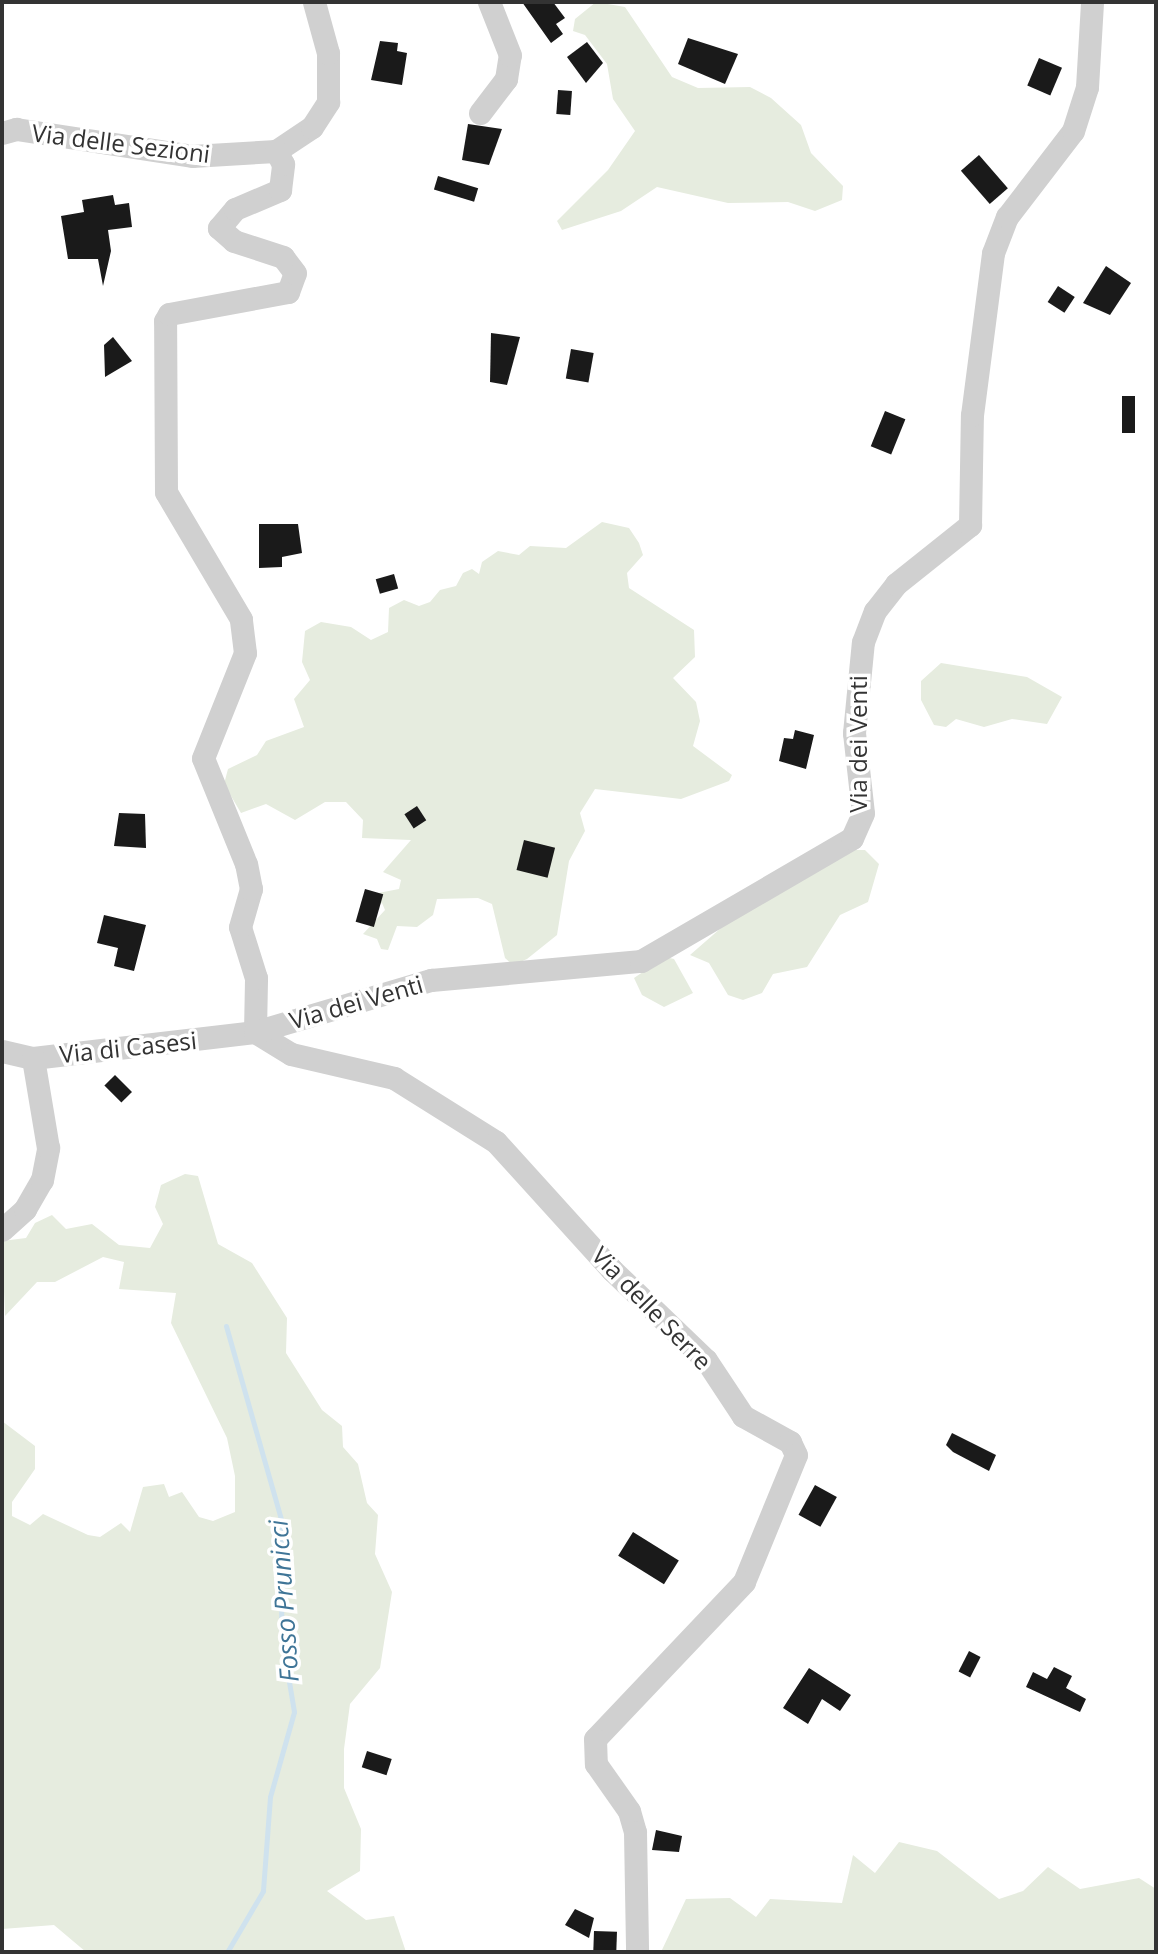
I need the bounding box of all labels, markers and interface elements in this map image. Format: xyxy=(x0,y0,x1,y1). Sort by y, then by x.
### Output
street label: Via delle Sezioni xyxy=(30,118,212,168)
street label: Via dei Venti xyxy=(844,675,872,813)
street label: Via dei Venti xyxy=(286,969,426,1035)
street label: Via di Casesi xyxy=(58,1025,198,1069)
street label: Via delle Serre xyxy=(586,1241,718,1375)
water label: Fosso Prunicci xyxy=(263,1519,305,1683)

